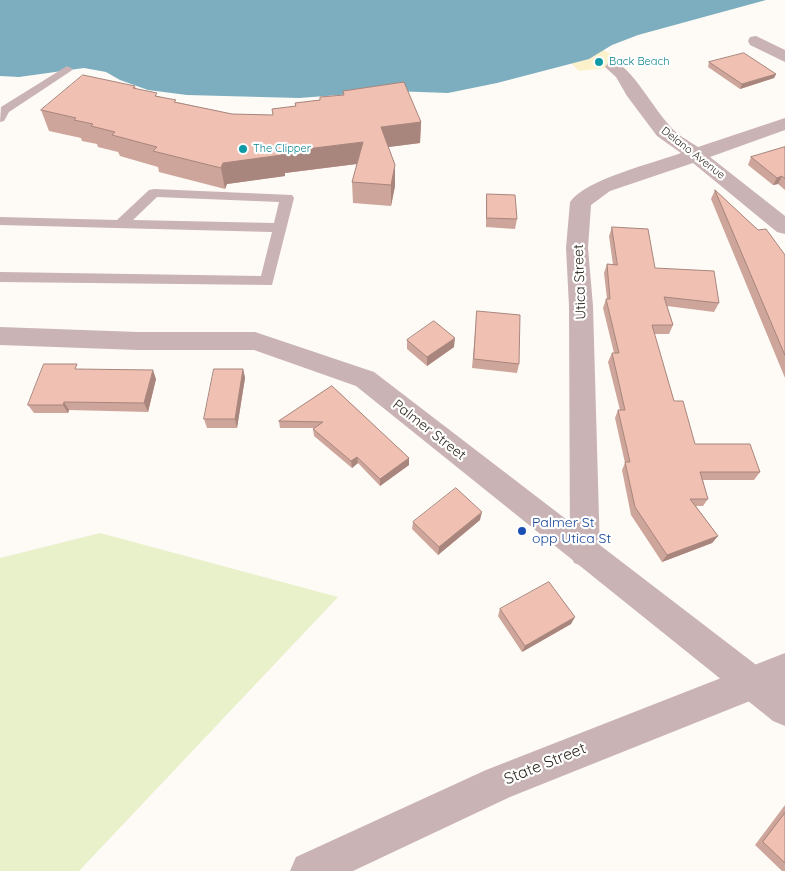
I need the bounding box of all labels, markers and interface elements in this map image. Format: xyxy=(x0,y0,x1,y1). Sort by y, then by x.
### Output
place label: Back Beach xyxy=(609,55,669,69)
marker: Back Beach xyxy=(593,56,605,68)
street label: Delano Avenue xyxy=(659,124,727,182)
place label: The Clipper xyxy=(253,142,311,156)
marker: The Clipper xyxy=(237,143,249,155)
street label: Utica Street xyxy=(570,244,590,320)
street label: Palmer Street xyxy=(389,396,469,464)
place label: Palmer St opp Utica St xyxy=(532,515,611,548)
marker: Palmer St opp Utica St xyxy=(516,525,528,537)
street label: State Street xyxy=(501,739,589,789)

